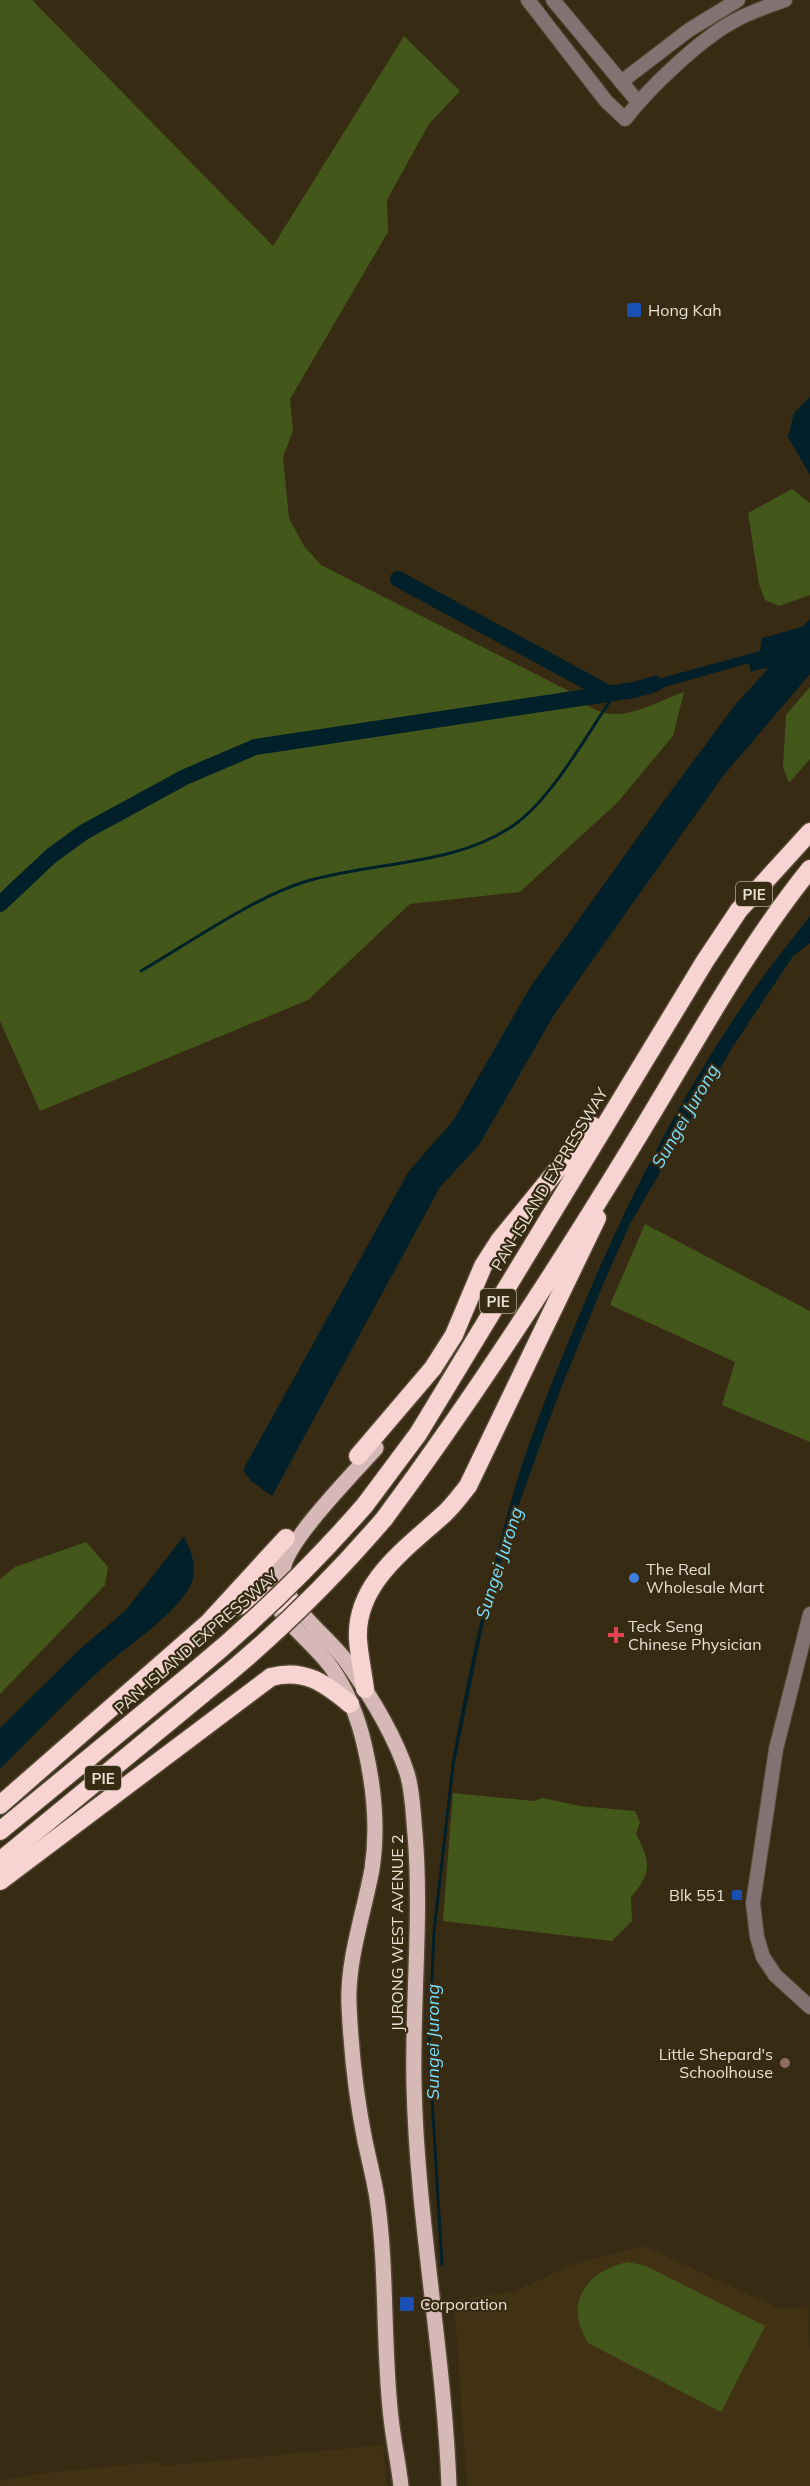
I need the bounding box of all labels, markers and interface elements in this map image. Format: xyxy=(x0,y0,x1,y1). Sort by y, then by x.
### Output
place label: Hong Kah xyxy=(648,300,722,320)
marker: Hong Kah xyxy=(625,301,643,319)
road number: PIE xyxy=(736,882,772,906)
water label: Sungei Jurong xyxy=(646,1060,724,1172)
street label: PAN-ISLAND EXPRESSWAY xyxy=(486,1084,612,1274)
road number: PIE xyxy=(480,1289,516,1313)
water label: Sungei Jurong xyxy=(470,1504,528,1622)
place label: The Real Wholesale Mart xyxy=(646,1559,765,1597)
street label: PAN-ISLAND EXPRESSWAY xyxy=(110,1565,282,1718)
marker: The Real Wholesale Mart xyxy=(627,1571,641,1585)
place label: Teck Seng Chinese Physician xyxy=(628,1616,762,1654)
marker: Teck Seng Chinese Physician xyxy=(609,1628,623,1642)
road number: PIE xyxy=(85,1766,121,1790)
street label: JURONG WEST AVENUE 2 xyxy=(387,1835,407,2032)
place label: Blk 551 xyxy=(669,1885,725,1905)
marker: Blk 551 xyxy=(730,1888,744,1902)
water label: Sungei Jurong xyxy=(421,1984,444,2100)
place label: Little Shepard's Schoolhouse xyxy=(659,2044,773,2082)
marker: Little Shepard's Schoolhouse xyxy=(778,2056,792,2070)
place label: Corporation xyxy=(420,2294,507,2314)
marker: Corporation xyxy=(398,2295,416,2313)

